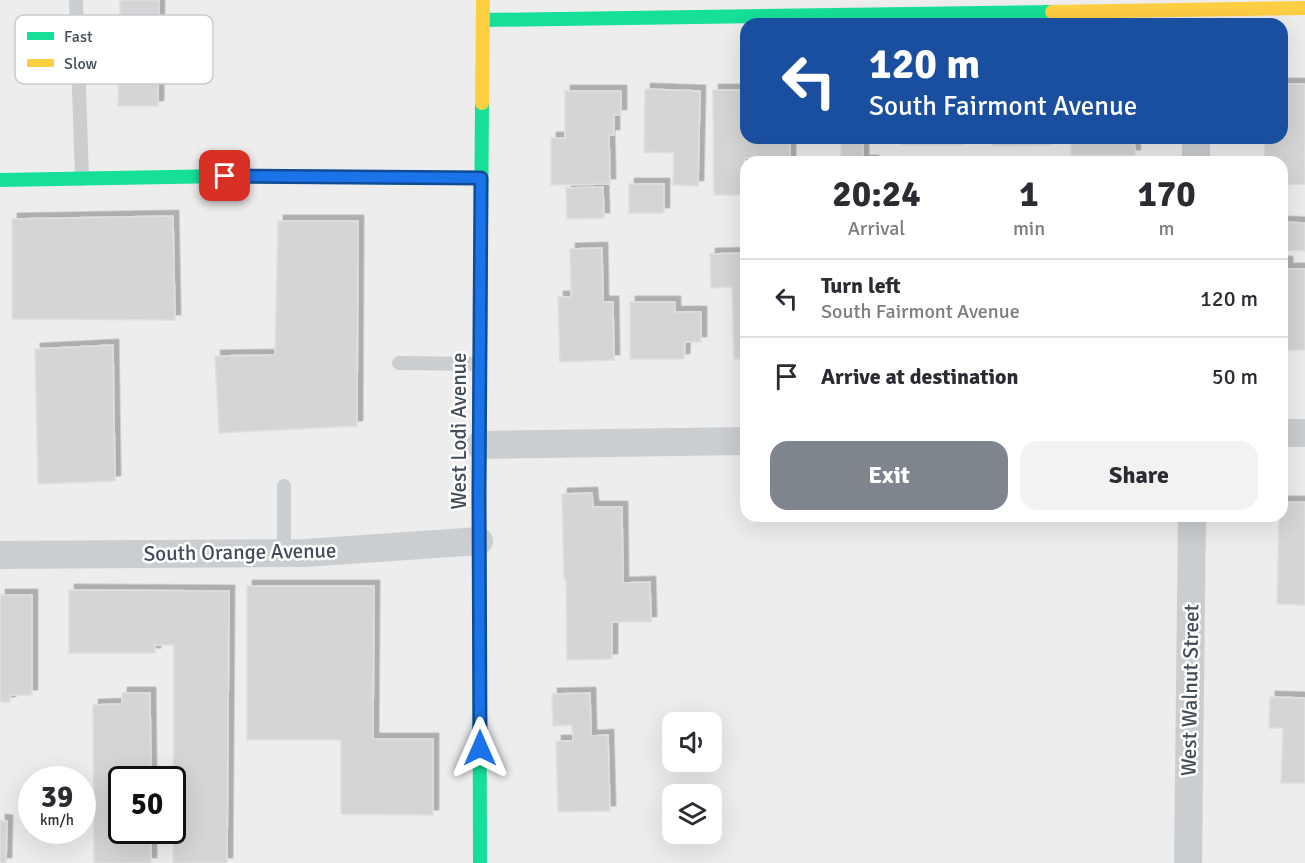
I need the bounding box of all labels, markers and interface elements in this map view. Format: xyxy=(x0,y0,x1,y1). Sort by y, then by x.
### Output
legend xyxy=(15,15,213,84)
text: Fast xyxy=(64,27,93,47)
text: 120 m xyxy=(869,39,980,90)
icon: left xyxy=(770,42,848,120)
text: Slow xyxy=(64,54,98,74)
text: South Fairmont Avenue xyxy=(869,90,1137,123)
pin xyxy=(199,150,250,201)
icon: arrive xyxy=(208,159,241,192)
text: 20:24 xyxy=(832,172,921,217)
text: 1 xyxy=(1019,172,1039,217)
text: 170 xyxy=(1137,172,1196,217)
text: Arrival xyxy=(848,216,905,241)
text: min xyxy=(1013,216,1045,241)
text: m xyxy=(1159,216,1175,241)
text: Turn left xyxy=(821,272,901,299)
icon: left xyxy=(770,282,803,315)
text: 120 m xyxy=(1200,285,1258,312)
text: South Fairmont Avenue xyxy=(821,299,1020,324)
street label: West Lodi Avenue xyxy=(446,352,472,510)
icon: arrive xyxy=(770,360,803,393)
text: Arrive at destination xyxy=(821,363,1018,390)
text: 50 m xyxy=(1212,363,1258,390)
button: Exit xyxy=(770,441,1008,510)
button: Share xyxy=(1020,441,1258,510)
street label: South Orange Avenue xyxy=(143,537,337,567)
street label: West Walnut Street xyxy=(1175,604,1205,776)
map controls xyxy=(662,712,722,844)
button: sound xyxy=(662,712,722,772)
position arrow xyxy=(448,716,512,780)
speed limit sign: 50 xyxy=(108,766,186,844)
text: 39 xyxy=(41,779,73,816)
button: layers xyxy=(662,784,722,844)
text: km/h xyxy=(40,811,74,829)

